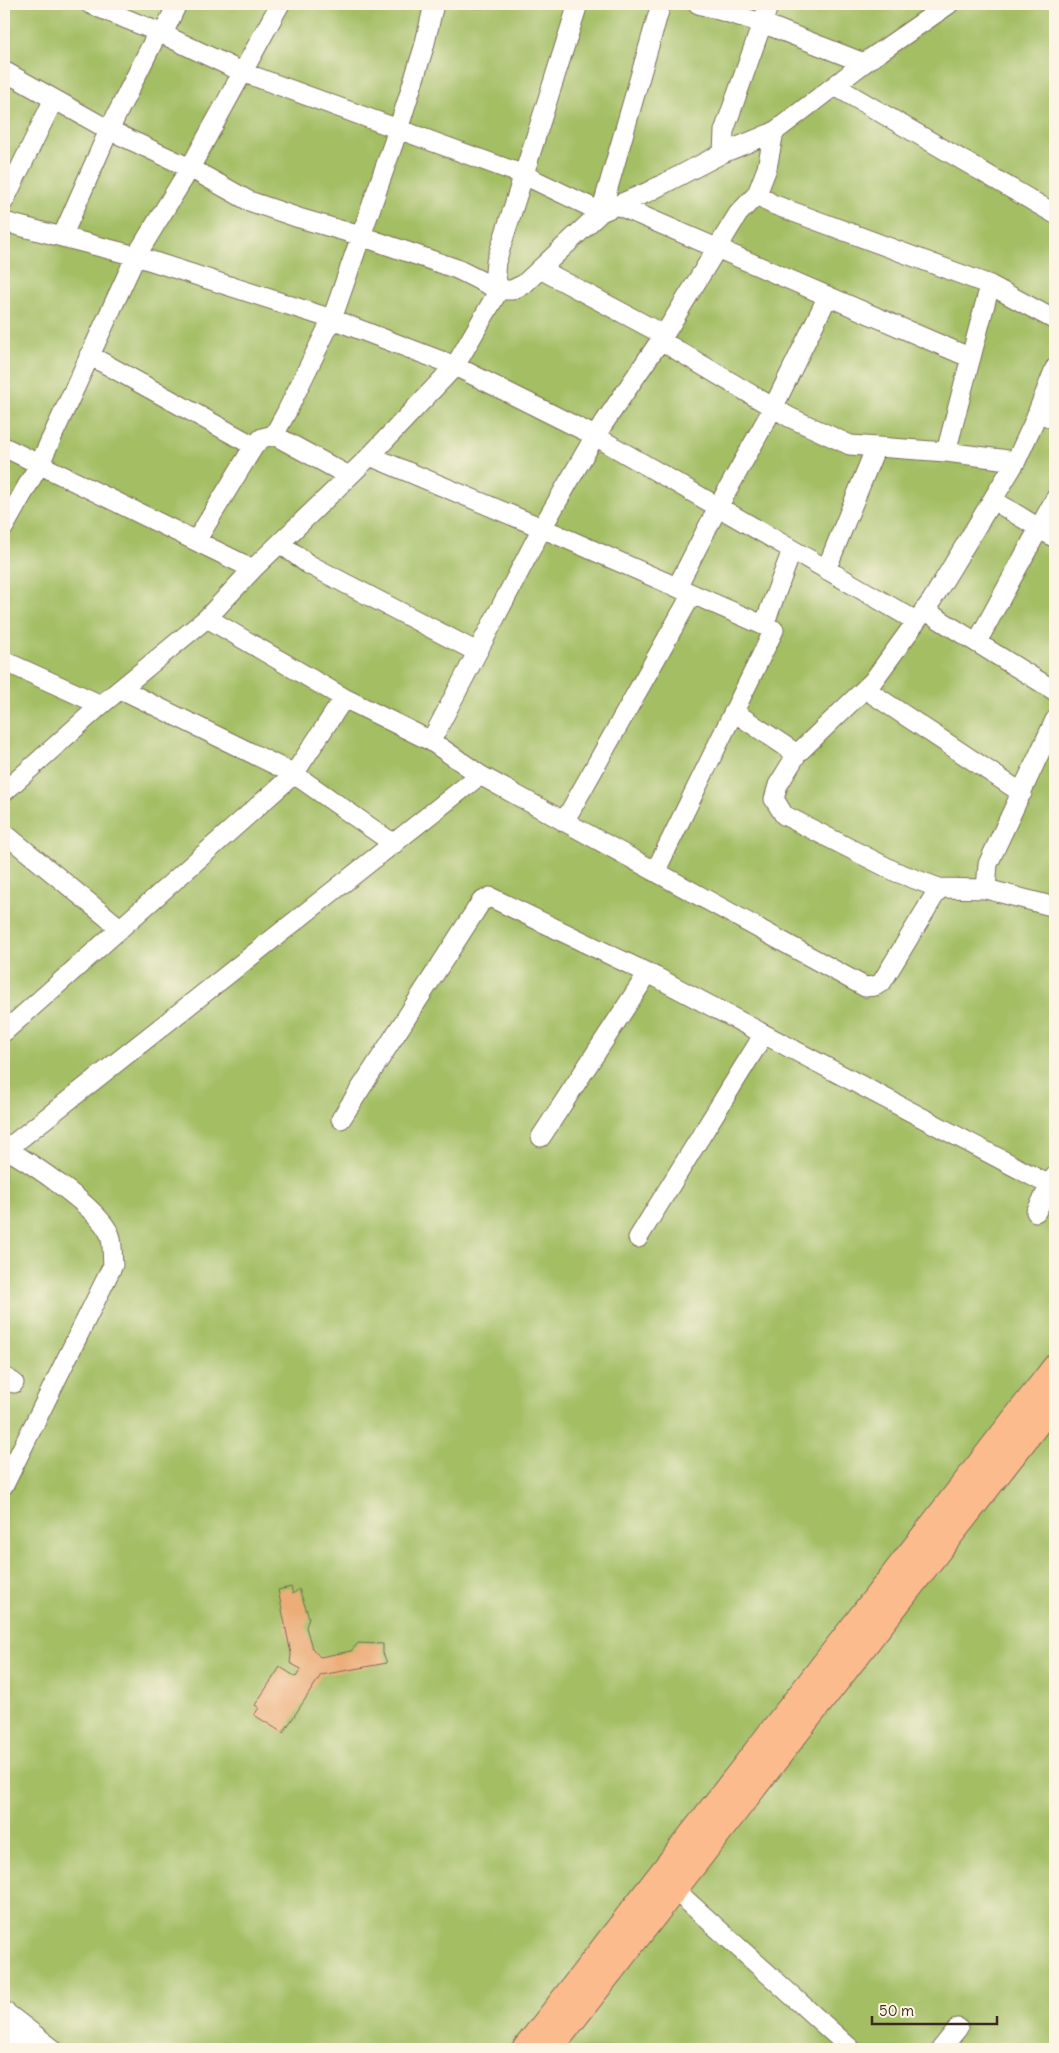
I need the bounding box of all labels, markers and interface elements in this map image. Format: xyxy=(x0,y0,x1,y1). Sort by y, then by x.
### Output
scale bar xyxy=(872,1993,996,2025)
text: 50 m xyxy=(879,2001,914,2020)

